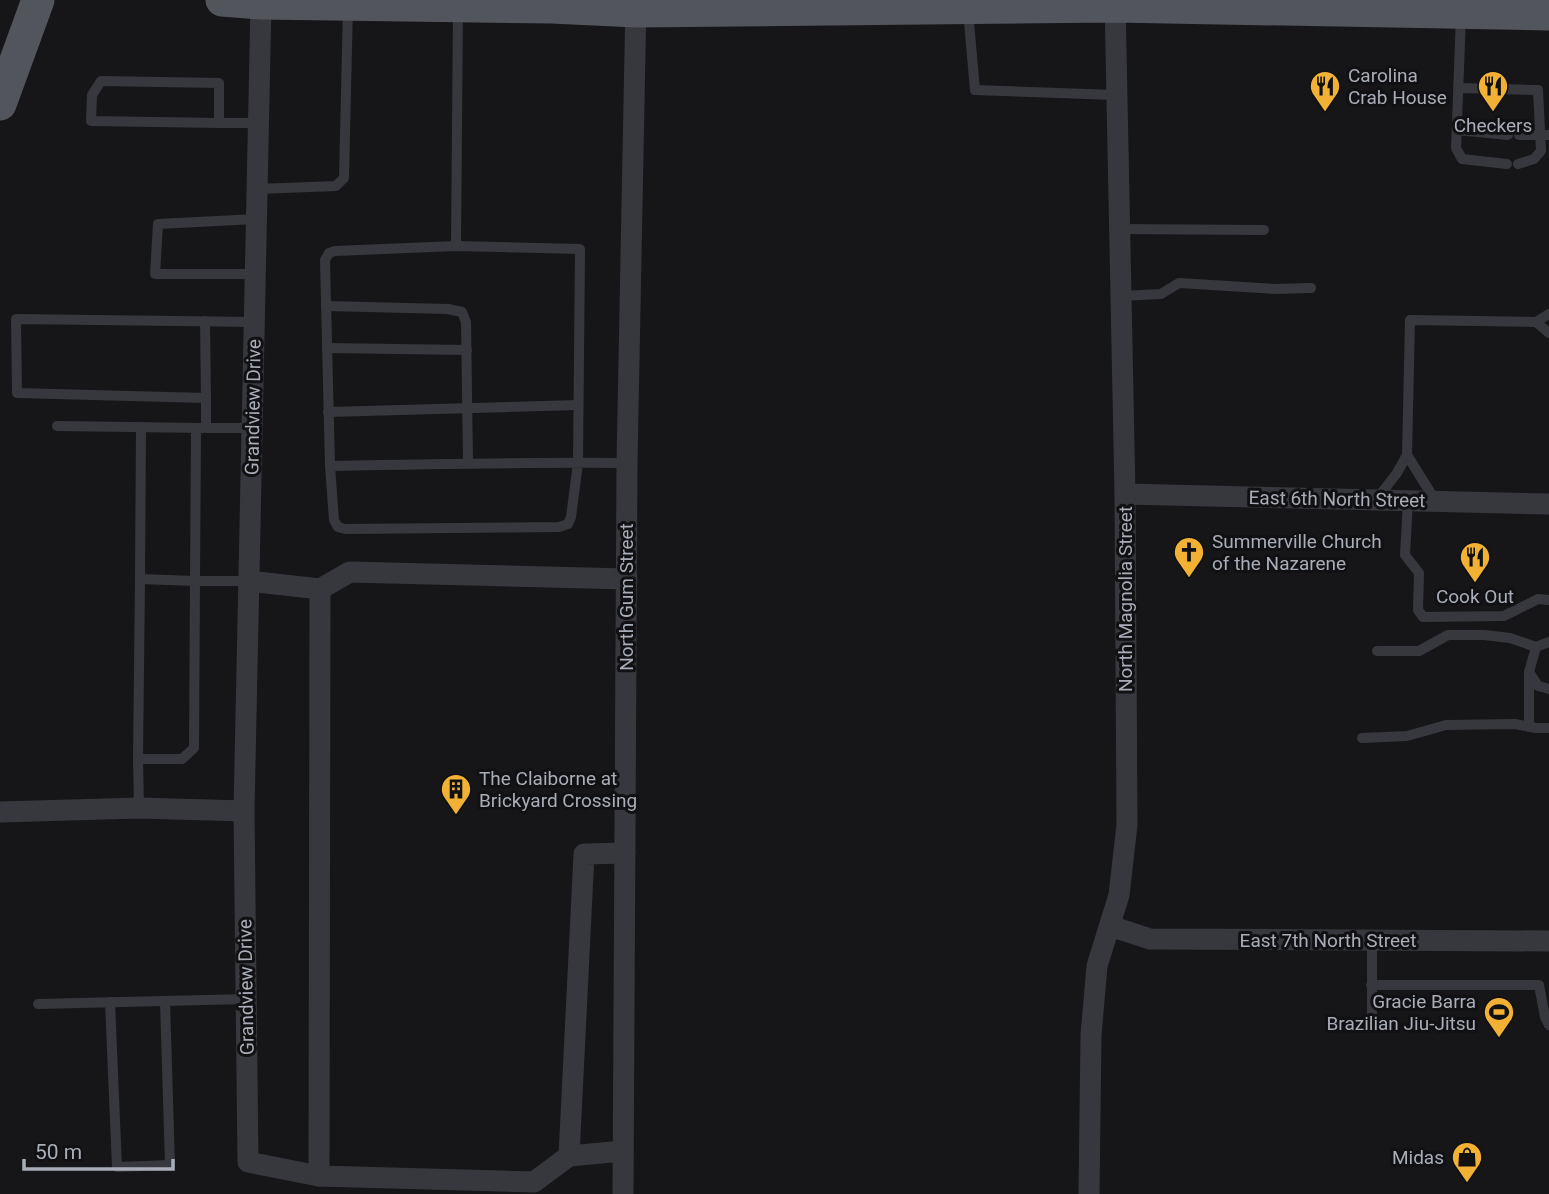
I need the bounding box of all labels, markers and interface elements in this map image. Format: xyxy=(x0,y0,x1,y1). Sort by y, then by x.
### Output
place label: Carolina Crab House xyxy=(1348,64,1447,109)
restaurant icon: Carolina Crab House xyxy=(1308,69,1342,113)
restaurant icon: Checkers xyxy=(1476,69,1510,113)
place label: Checkers xyxy=(1454,114,1532,137)
street label: Grandview Drive xyxy=(240,339,266,475)
street label: East 6th North Street xyxy=(1248,486,1426,512)
street label: North Magnolia Street xyxy=(1114,506,1137,692)
street label: North Gum Street xyxy=(615,523,638,671)
place label: Summerville Church of the Nazarene xyxy=(1212,530,1382,575)
church icon: Summerville Church of the Nazarene xyxy=(1172,535,1206,579)
restaurant icon: Cook Out xyxy=(1458,540,1492,584)
place label: Cook Out xyxy=(1436,585,1514,608)
place label: The Claiborne at Brickyard Crossing xyxy=(479,767,637,812)
building icon: The Claiborne at Brickyard Crossing xyxy=(439,772,473,816)
street label: Grandview Drive xyxy=(233,919,259,1055)
street label: East 7th North Street xyxy=(1240,929,1416,952)
place label: Gracie Barra Brazilian Jiu-Jitsu xyxy=(1327,990,1476,1035)
sports icon: Gracie Barra Brazilian Jiu-Jitsu xyxy=(1482,995,1516,1039)
scale bar xyxy=(24,1128,173,1172)
text: 50 m xyxy=(35,1140,82,1164)
shop icon: Midas xyxy=(1450,1140,1484,1184)
place label: Midas xyxy=(1392,1146,1444,1169)

